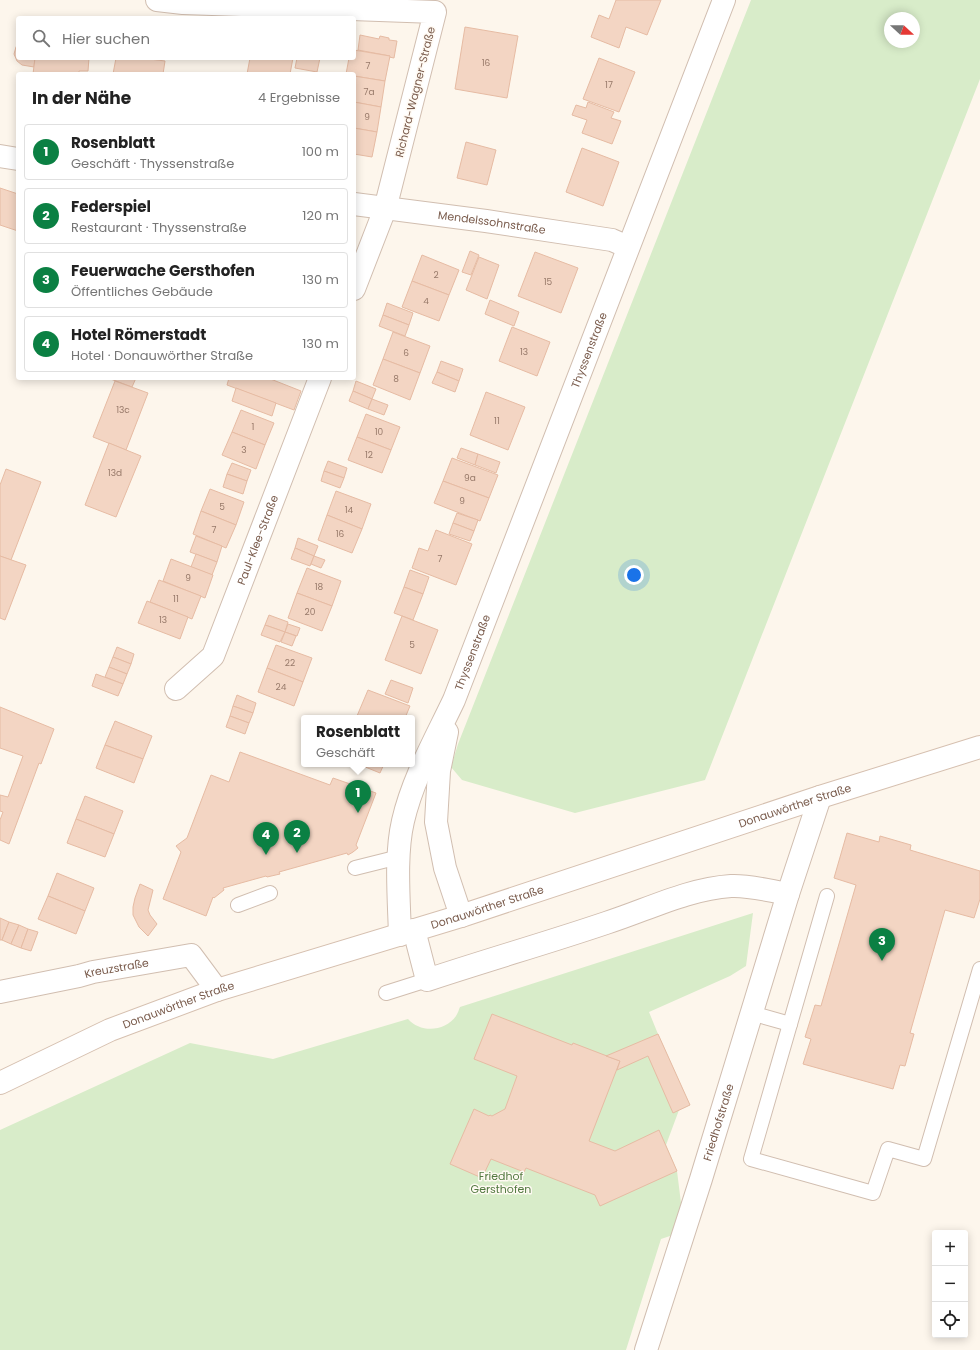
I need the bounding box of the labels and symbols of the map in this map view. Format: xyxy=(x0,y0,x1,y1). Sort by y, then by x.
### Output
north arrow xyxy=(884,12,920,48)
street label: Richard-Wagner-Straße xyxy=(391,25,439,159)
house number: 16 xyxy=(482,57,491,69)
house number: 7 xyxy=(366,60,371,72)
house number: 17 xyxy=(605,79,613,91)
house number: 7a xyxy=(364,86,375,98)
house number: 9 xyxy=(364,111,370,123)
street label: Mendelssohnstraße xyxy=(437,207,547,238)
house number: 2 xyxy=(433,269,439,281)
house number: 15 xyxy=(544,276,553,288)
house number: 4 xyxy=(423,295,429,307)
street label: Thyssenstraße xyxy=(567,310,611,390)
house number: 13 xyxy=(520,346,528,358)
house number: 6 xyxy=(403,347,409,359)
house number: 8 xyxy=(393,373,399,385)
house number: 13c xyxy=(116,404,130,416)
house number: 11 xyxy=(494,415,500,427)
house number: 1 xyxy=(252,421,255,433)
house number: 10 xyxy=(375,426,384,438)
house number: 3 xyxy=(241,444,247,456)
house number: 12 xyxy=(365,449,373,461)
house number: 13d xyxy=(108,467,122,479)
house number: 9a xyxy=(464,472,476,484)
street label: Paul-Klee-Straße xyxy=(233,493,282,587)
house number: 9 xyxy=(459,495,465,507)
house number: 5 xyxy=(219,501,225,513)
house number: 14 xyxy=(345,504,354,516)
house number: 7 xyxy=(212,524,217,536)
house number: 16 xyxy=(336,528,345,540)
house number: 7 xyxy=(438,553,443,565)
your location xyxy=(624,565,644,585)
house number: 9 xyxy=(185,572,191,584)
house number: 18 xyxy=(315,581,324,593)
house number: 11 xyxy=(173,593,179,605)
house number: 20 xyxy=(305,606,316,618)
street label: Thyssenstraße xyxy=(450,612,494,693)
house number: 13 xyxy=(159,614,167,626)
house number: 5 xyxy=(409,639,415,651)
house number: 22 xyxy=(285,657,295,669)
house number: 24 xyxy=(276,681,287,693)
pin: 1 xyxy=(345,780,371,813)
street label: Donauwörther Straße xyxy=(736,780,853,831)
pin: 2 xyxy=(284,820,310,853)
pin: 4 xyxy=(253,822,279,855)
street label: Donauwörther Straße xyxy=(429,881,546,933)
pin: 3 xyxy=(869,928,895,961)
street label: Kreuzstraße xyxy=(82,954,150,982)
street label: Donauwörther Straße xyxy=(120,977,236,1033)
street label: Friedhofstraße xyxy=(699,1081,738,1163)
park label: Friedhof Gersthofen xyxy=(471,1168,531,1197)

